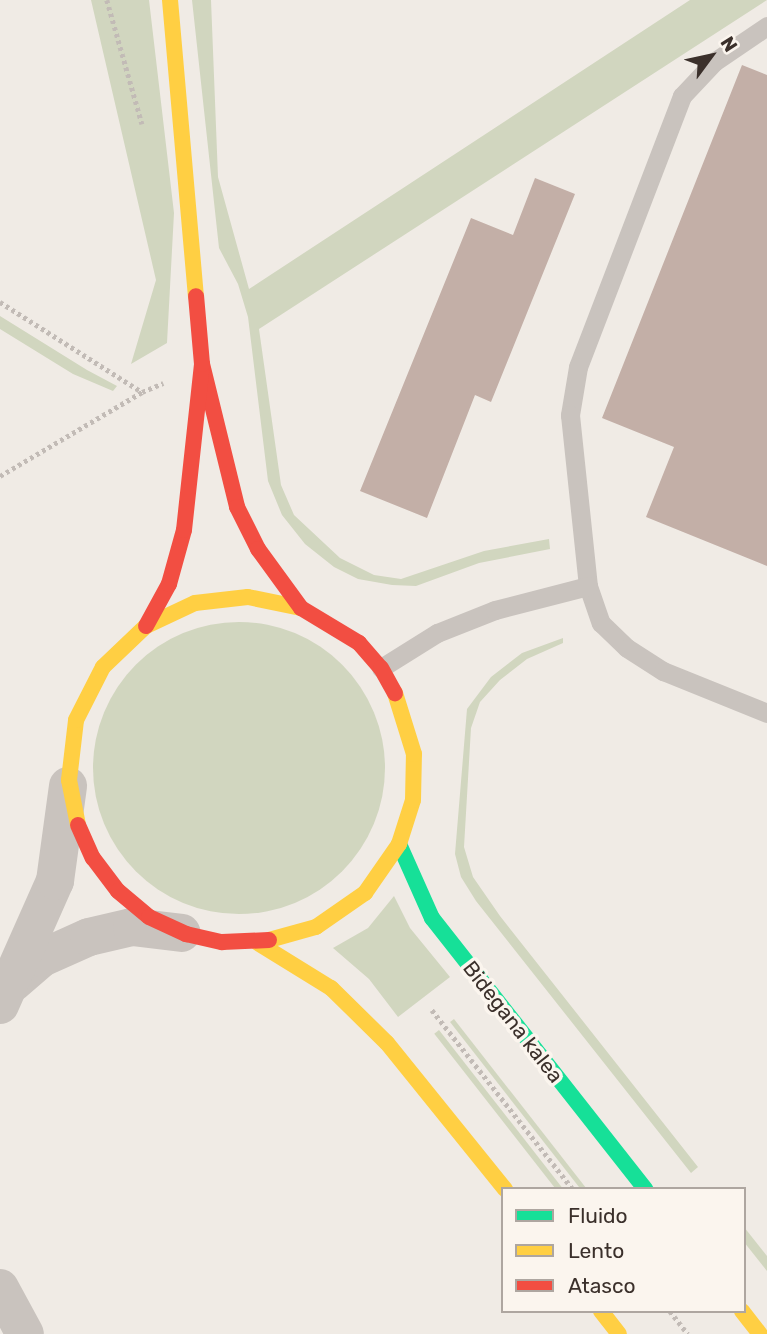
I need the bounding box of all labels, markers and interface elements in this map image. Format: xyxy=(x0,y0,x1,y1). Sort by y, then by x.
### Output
north arrow xyxy=(676,21,746,91)
text: N xyxy=(716,32,742,56)
street label: Bidegana kalea xyxy=(458,956,568,1088)
legend xyxy=(501,1187,746,1313)
text: Fluido xyxy=(568,1203,628,1228)
text: Lento xyxy=(568,1238,624,1263)
text: Atasco xyxy=(568,1273,636,1298)

